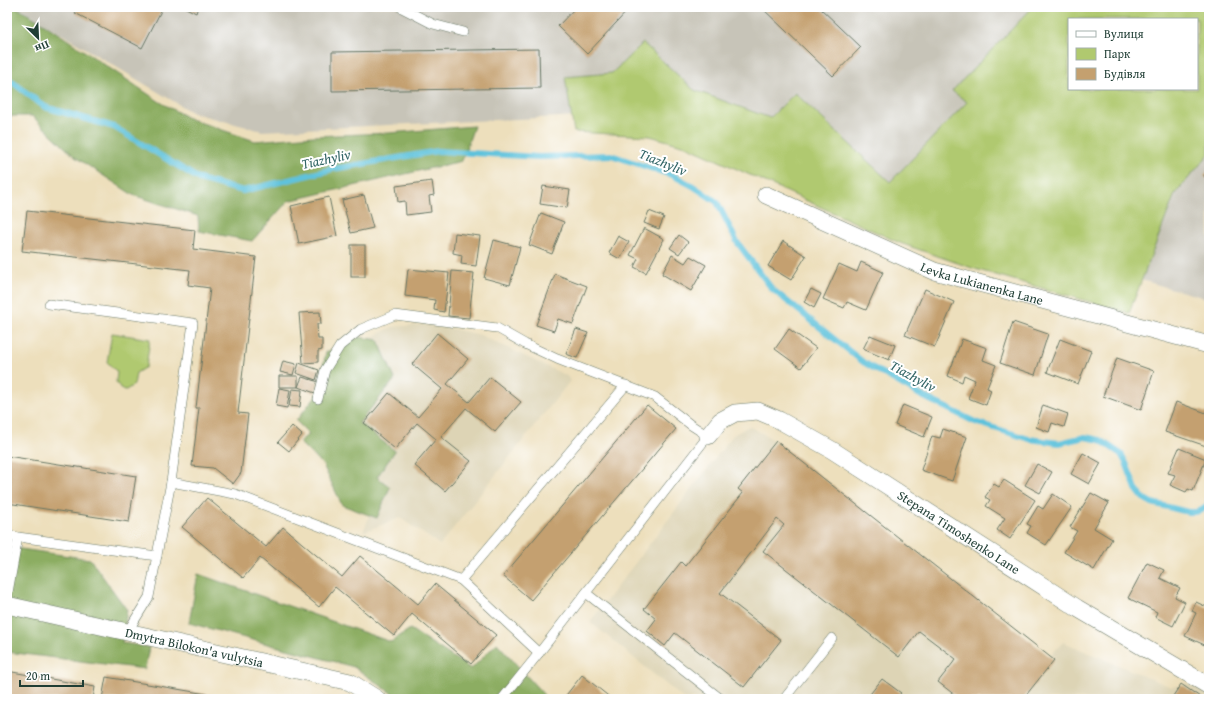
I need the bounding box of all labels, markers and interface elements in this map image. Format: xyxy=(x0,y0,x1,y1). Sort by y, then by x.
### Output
north arrow xyxy=(18,18,58,58)
legend xyxy=(1068,18,1198,90)
text: Вулиця xyxy=(1104,25,1144,42)
text: Пн xyxy=(32,37,52,57)
text: Парк xyxy=(1104,45,1131,62)
text: Будівля xyxy=(1104,65,1145,82)
water label: Tiazhyliv xyxy=(636,143,690,181)
water label: Tiazhyliv xyxy=(300,144,353,174)
street label: Levka Lukianenka Lane xyxy=(917,257,1045,310)
water label: Tiazhyliv xyxy=(886,355,940,397)
street label: Stepana Timoshenko Lane xyxy=(894,486,1024,579)
street label: Dmytra Bilokon'a vulytsia xyxy=(123,623,266,672)
scale bar xyxy=(20,662,83,688)
text: 20 m xyxy=(26,667,50,684)

